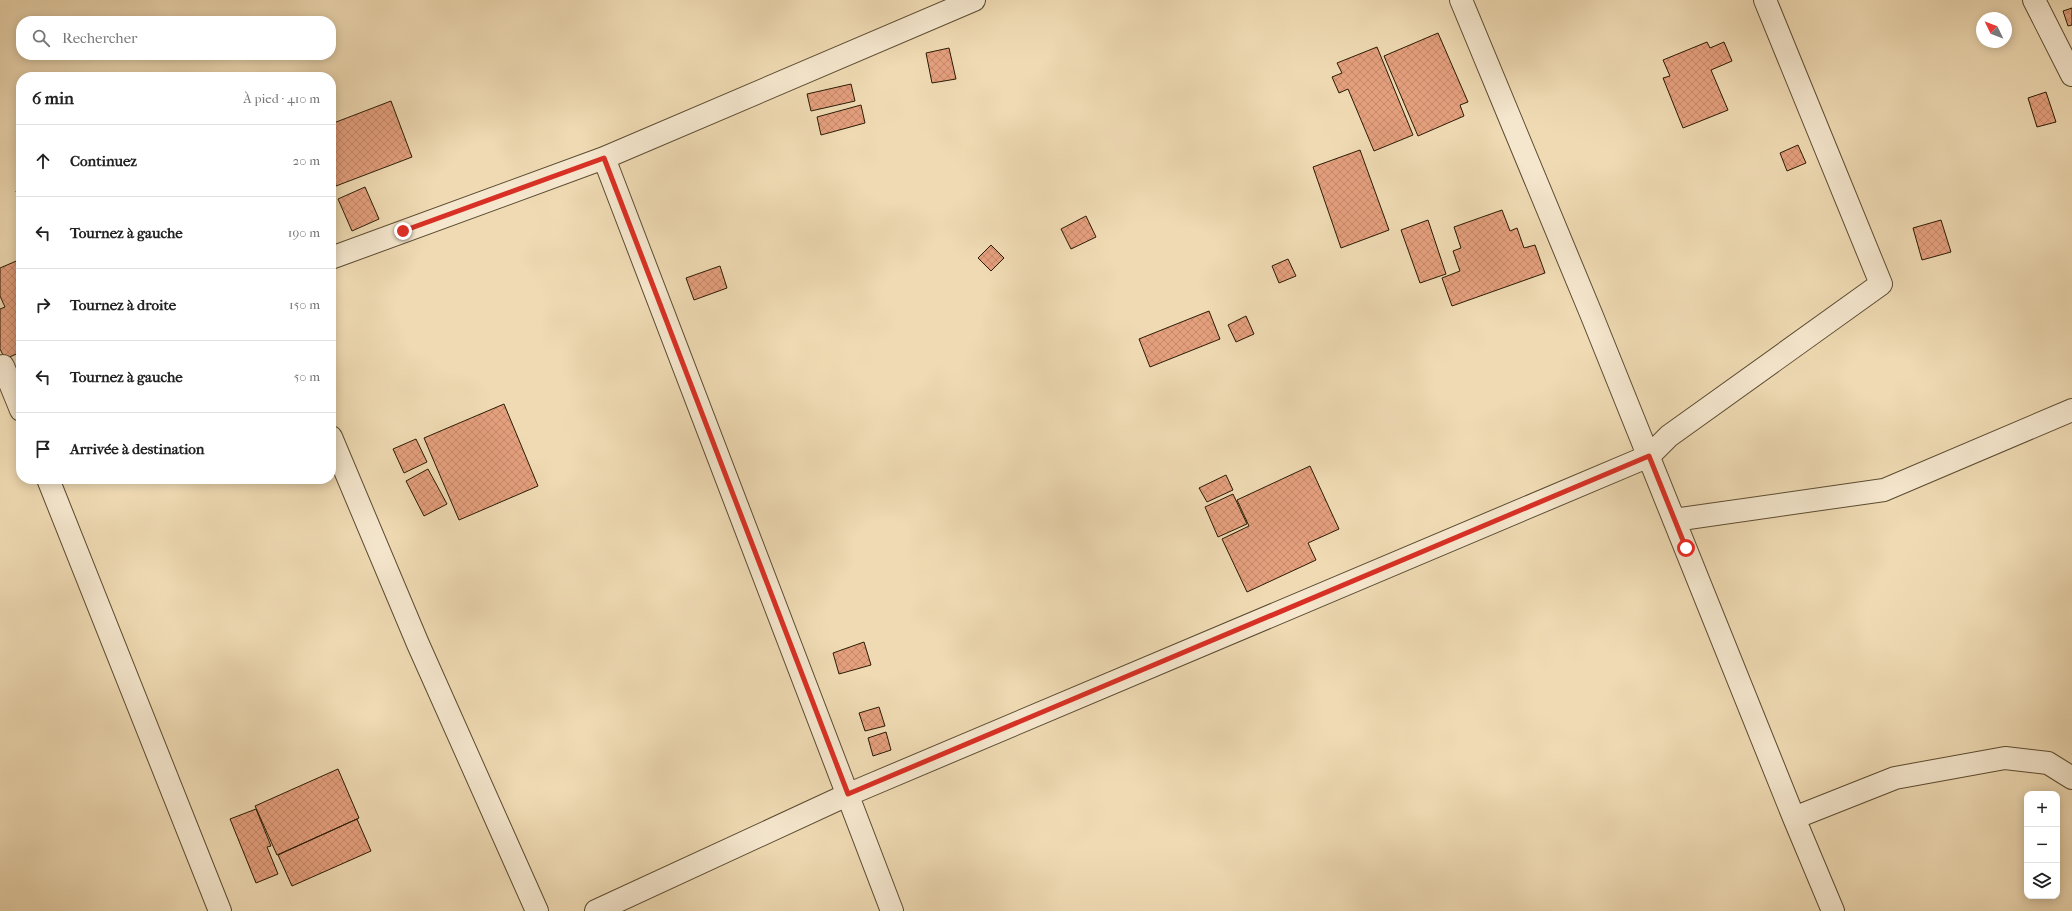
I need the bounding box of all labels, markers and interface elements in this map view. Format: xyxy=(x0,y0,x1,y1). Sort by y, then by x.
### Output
north arrow xyxy=(1976,12,2012,48)
search box xyxy=(16,16,336,60)
icon: search xyxy=(30,27,52,49)
text: Rechercher xyxy=(62,29,137,47)
text: 6 min xyxy=(32,88,74,108)
text: À pied · 410 m xyxy=(243,91,320,106)
icon: ahead xyxy=(32,150,54,172)
text: Continuez xyxy=(70,152,137,170)
text: 20 m xyxy=(293,153,320,168)
icon: left xyxy=(32,222,54,244)
route end xyxy=(394,222,412,240)
text: Tournez à gauche xyxy=(70,224,183,242)
text: 190 m xyxy=(288,225,320,240)
icon: right xyxy=(32,294,54,316)
text: Tournez à droite xyxy=(70,296,176,314)
text: 150 m xyxy=(289,297,320,312)
icon: left xyxy=(32,366,54,388)
text: Tournez à gauche xyxy=(70,368,183,386)
text: 50 m xyxy=(294,369,320,384)
icon: arrive xyxy=(32,438,54,460)
text: Arrivée à destination xyxy=(70,440,205,458)
route start xyxy=(1677,539,1695,557)
map controls xyxy=(2024,791,2060,899)
button: + xyxy=(2024,791,2060,827)
button: − xyxy=(2024,827,2060,863)
button: layers xyxy=(2024,863,2060,899)

